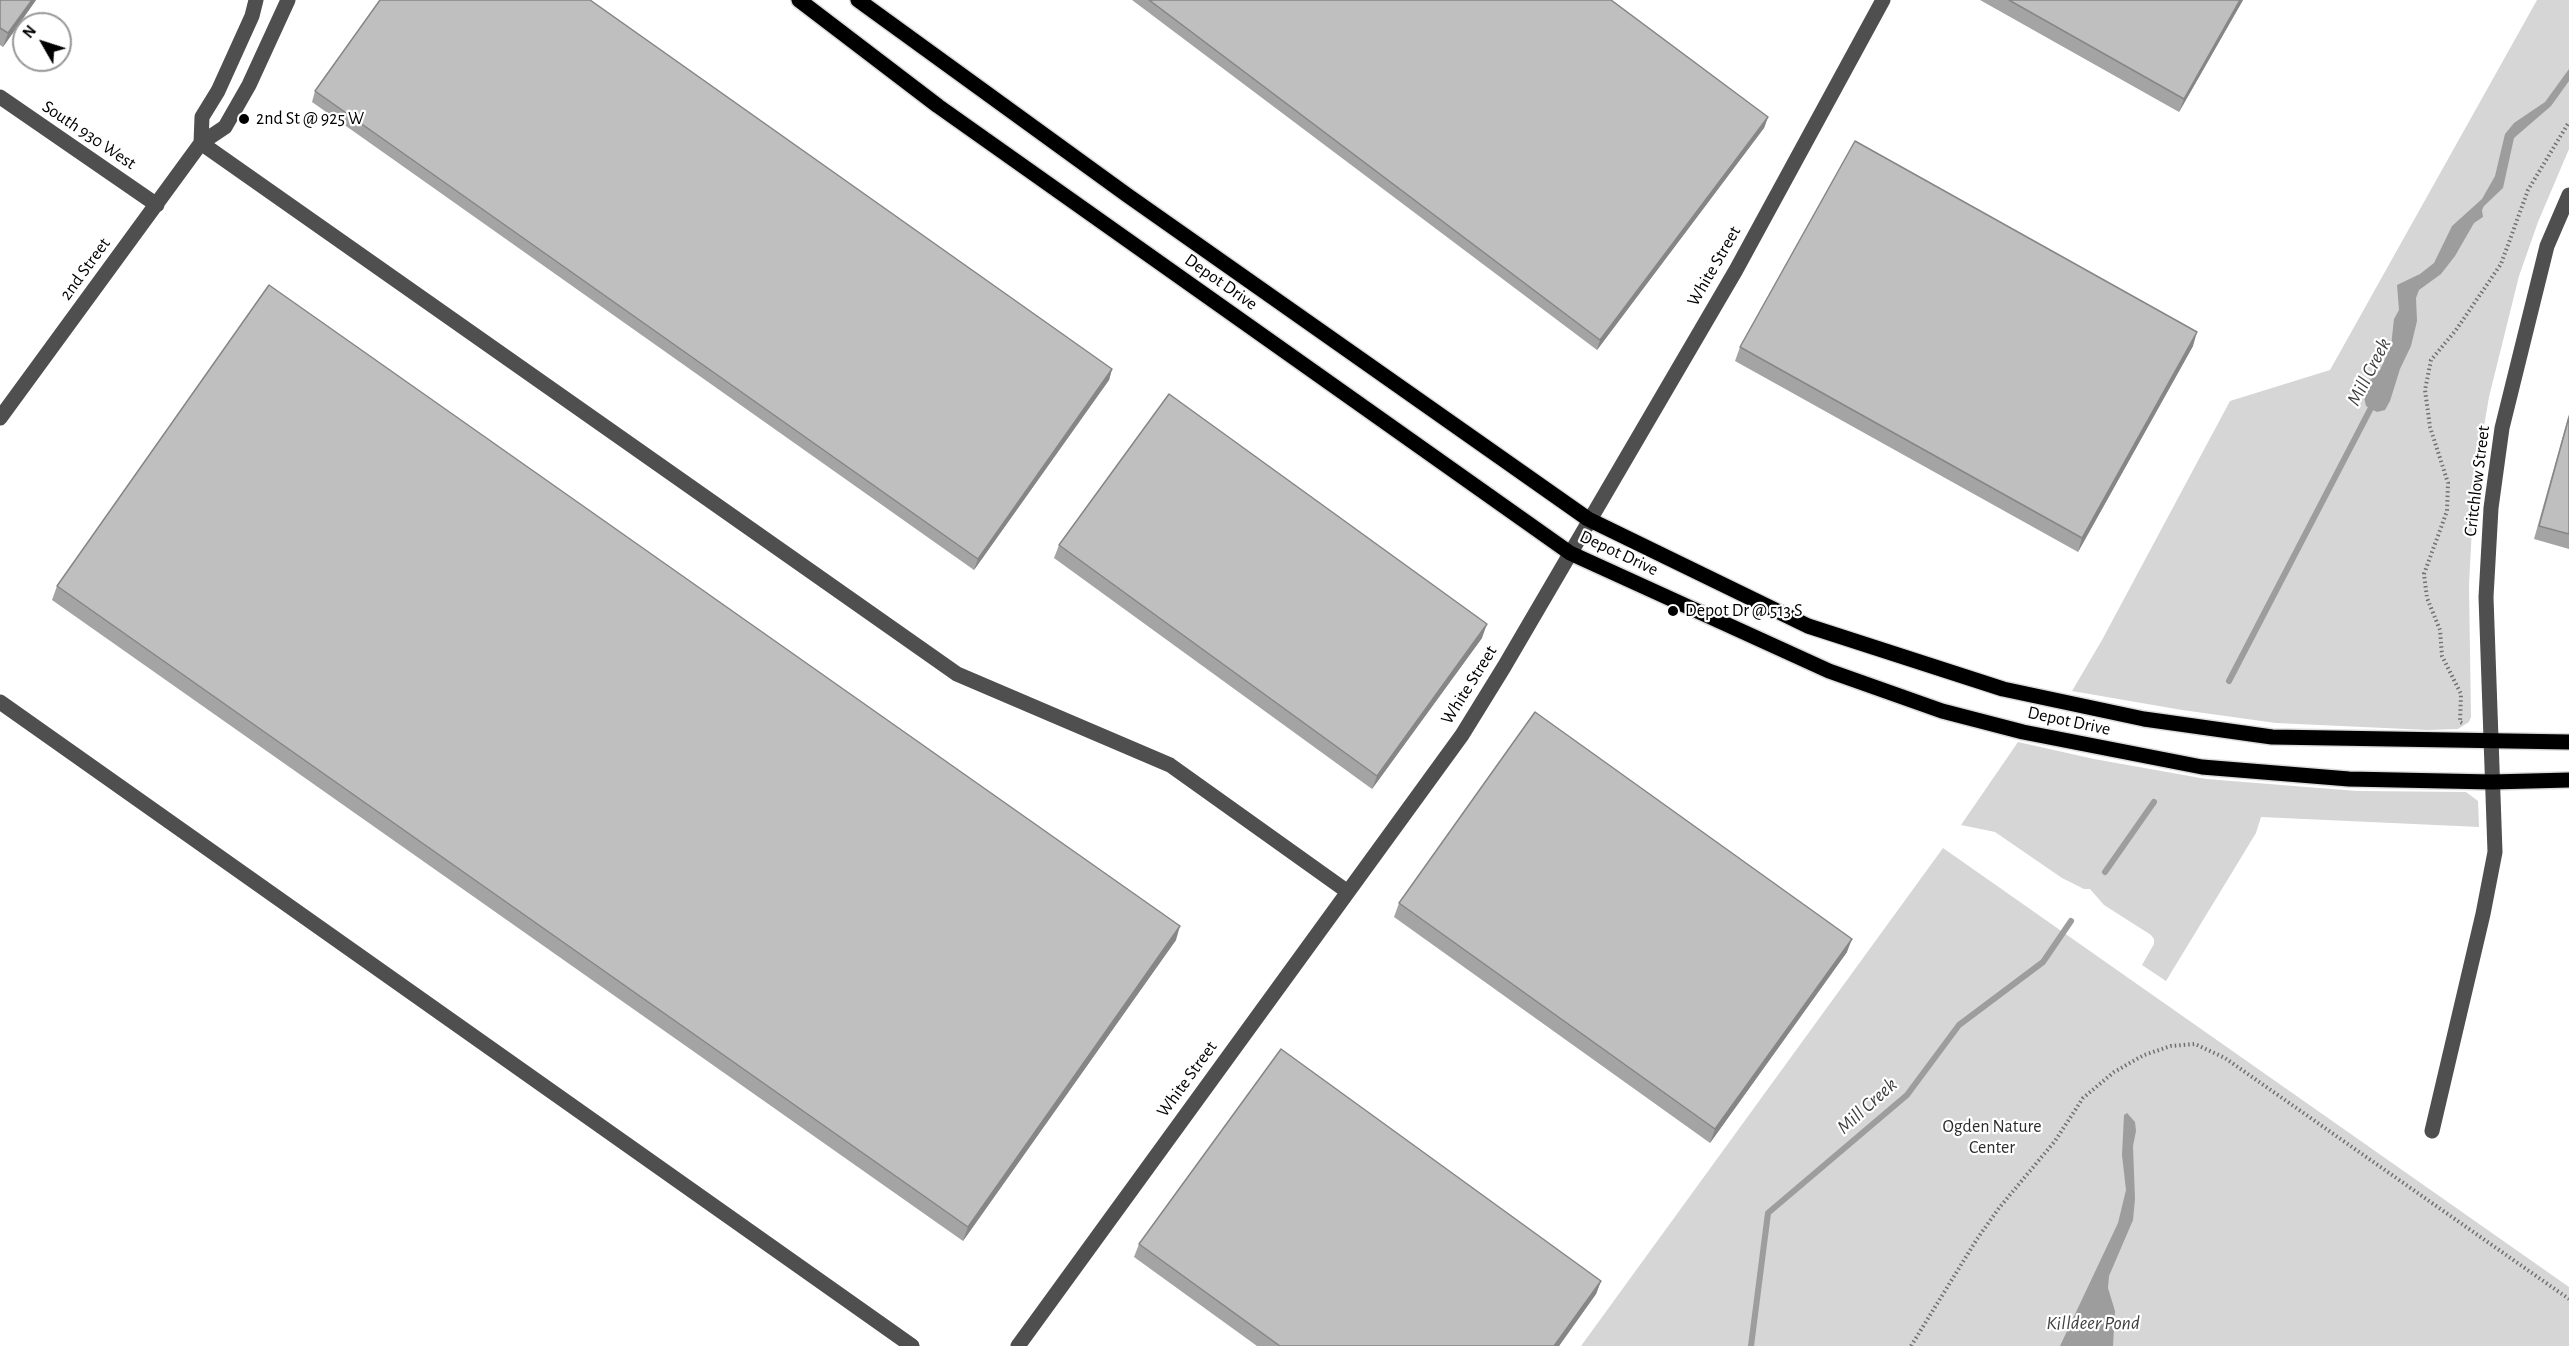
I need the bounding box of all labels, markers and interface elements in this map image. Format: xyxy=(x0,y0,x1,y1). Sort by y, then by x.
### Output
north arrow xyxy=(12,12,72,72)
text: N xyxy=(20,23,39,41)
street label: South 930 West xyxy=(38,96,140,174)
place label: 2nd St @ 925 W xyxy=(256,108,364,130)
marker: 2nd St @ 925 W xyxy=(237,112,251,126)
street label: White Street xyxy=(1682,222,1746,310)
street label: 2nd Street xyxy=(55,233,115,305)
street label: Depot Drive xyxy=(1180,249,1262,315)
water label: Mill Creek xyxy=(2342,334,2396,410)
street label: Critchlow Street xyxy=(2459,424,2495,538)
street label: Depot Drive xyxy=(1576,525,1662,581)
place label: Depot Dr @ 513 S xyxy=(1685,600,1802,622)
marker: Depot Dr @ 513 S xyxy=(1666,604,1680,618)
street label: White Street xyxy=(1436,642,1502,728)
street label: Depot Drive xyxy=(2026,702,2112,740)
street label: White Street xyxy=(1152,1037,1222,1121)
water label: Mill Creek xyxy=(1832,1073,1902,1139)
park label: Ogden Nature Center xyxy=(1942,1116,2042,1158)
water label: Killdeer Pond xyxy=(2046,1311,2140,1335)

